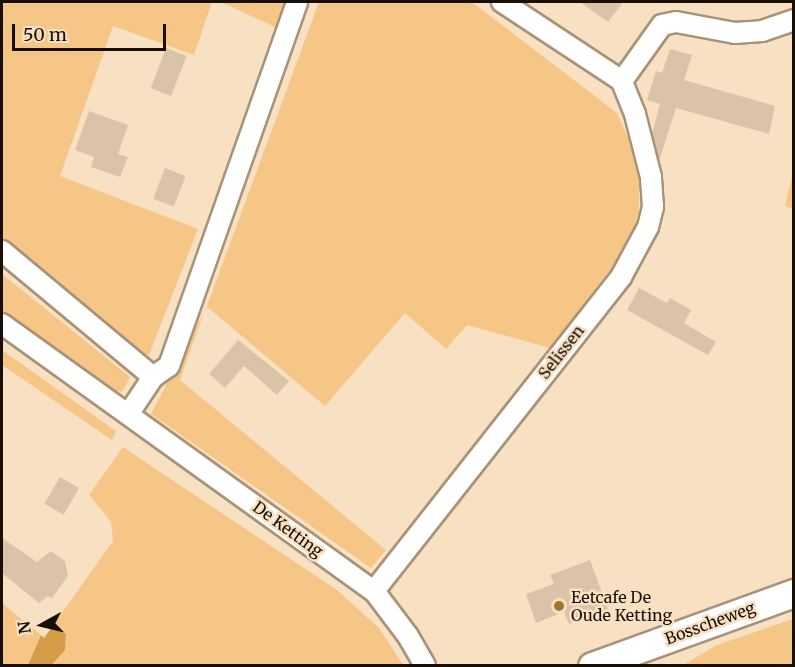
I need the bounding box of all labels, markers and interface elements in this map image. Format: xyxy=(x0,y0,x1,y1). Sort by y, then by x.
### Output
scale bar xyxy=(15,12,170,50)
text: 50 m xyxy=(23,23,67,46)
street label: Selissen xyxy=(534,321,588,383)
street label: De Ketting xyxy=(249,497,327,561)
place label: Eetcafe De Oude Ketting xyxy=(571,587,672,625)
north arrow xyxy=(12,595,72,655)
street label: Bosscheweg xyxy=(662,598,758,648)
marker: Eetcafe De Oude Ketting xyxy=(552,599,566,613)
text: N xyxy=(13,620,35,635)

